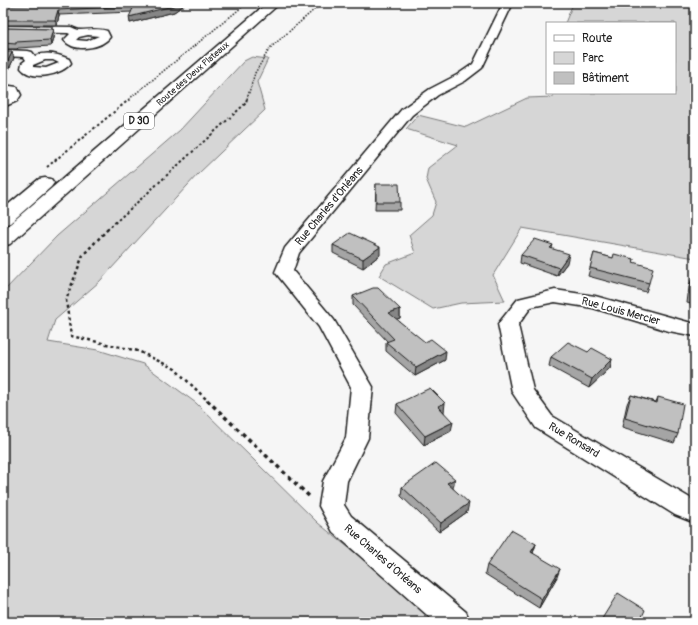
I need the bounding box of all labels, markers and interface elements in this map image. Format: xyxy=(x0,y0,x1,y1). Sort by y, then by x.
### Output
legend xyxy=(546,22,676,94)
text: Route xyxy=(582,31,612,46)
street label: Route des Deux Plateaux xyxy=(154,39,232,109)
text: Parc xyxy=(582,51,604,66)
text: Bâtiment xyxy=(582,71,629,86)
road number: D 30 xyxy=(124,113,154,129)
street label: Rue Charles d'Orléans xyxy=(292,164,366,248)
street label: Rue Louis Mercier xyxy=(580,294,662,328)
street label: Rue Ronsard xyxy=(546,420,602,460)
street label: Rue Charles d'Orléans xyxy=(341,522,425,596)

